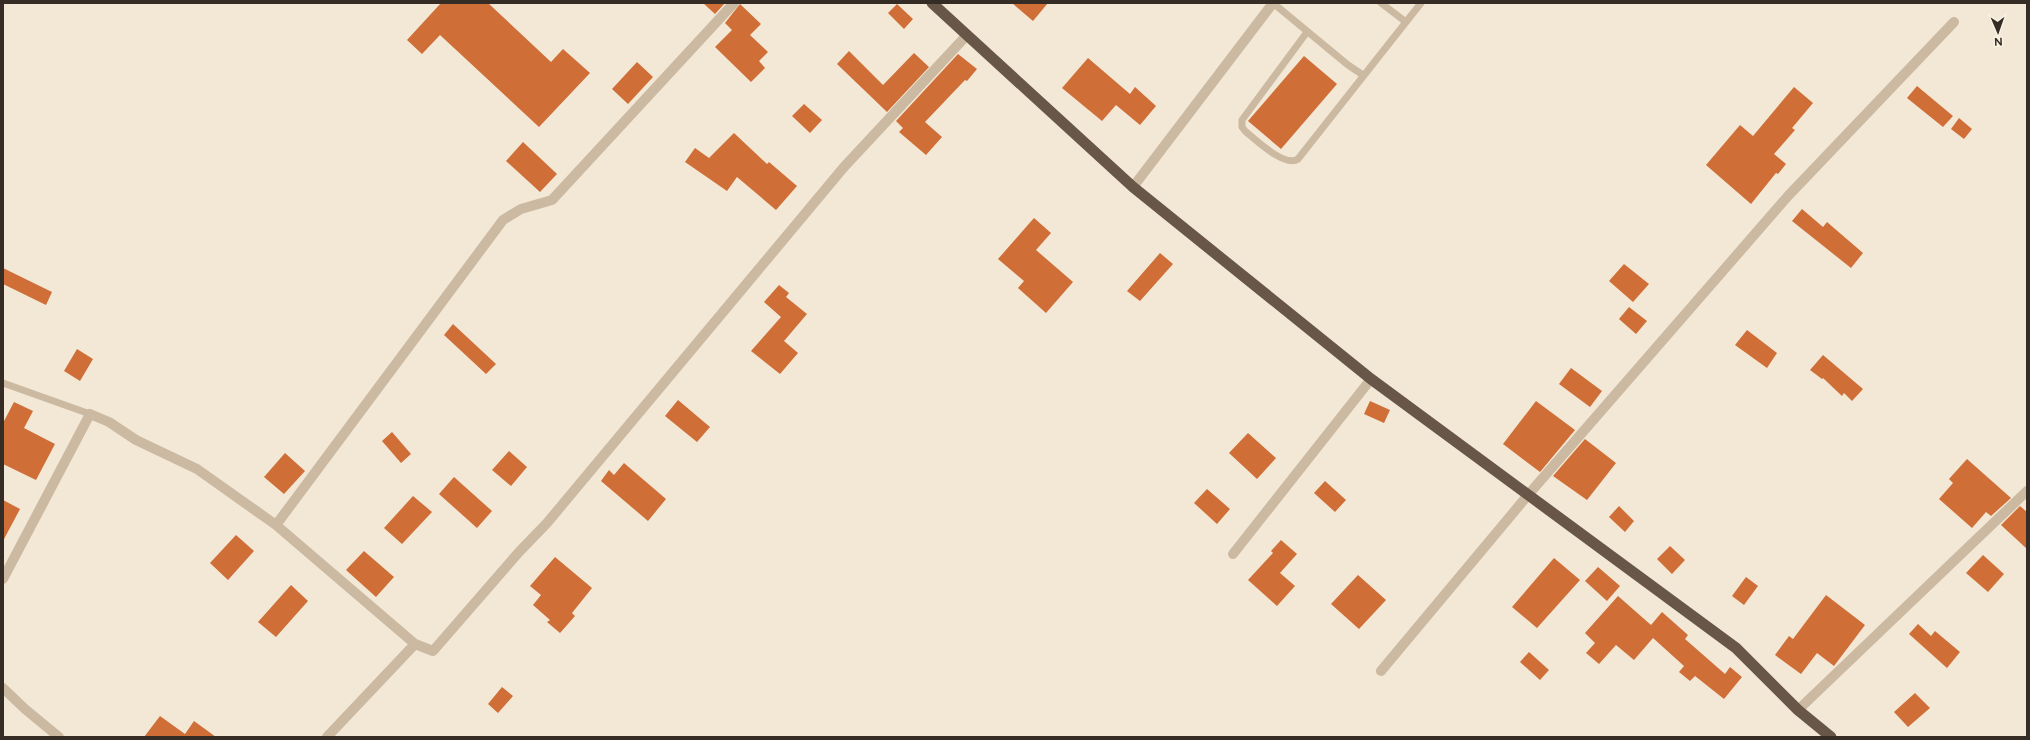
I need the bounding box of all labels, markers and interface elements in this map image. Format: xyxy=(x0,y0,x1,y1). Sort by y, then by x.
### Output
north arrow xyxy=(1978,12,2018,52)
text: N xyxy=(1994,35,2003,48)

